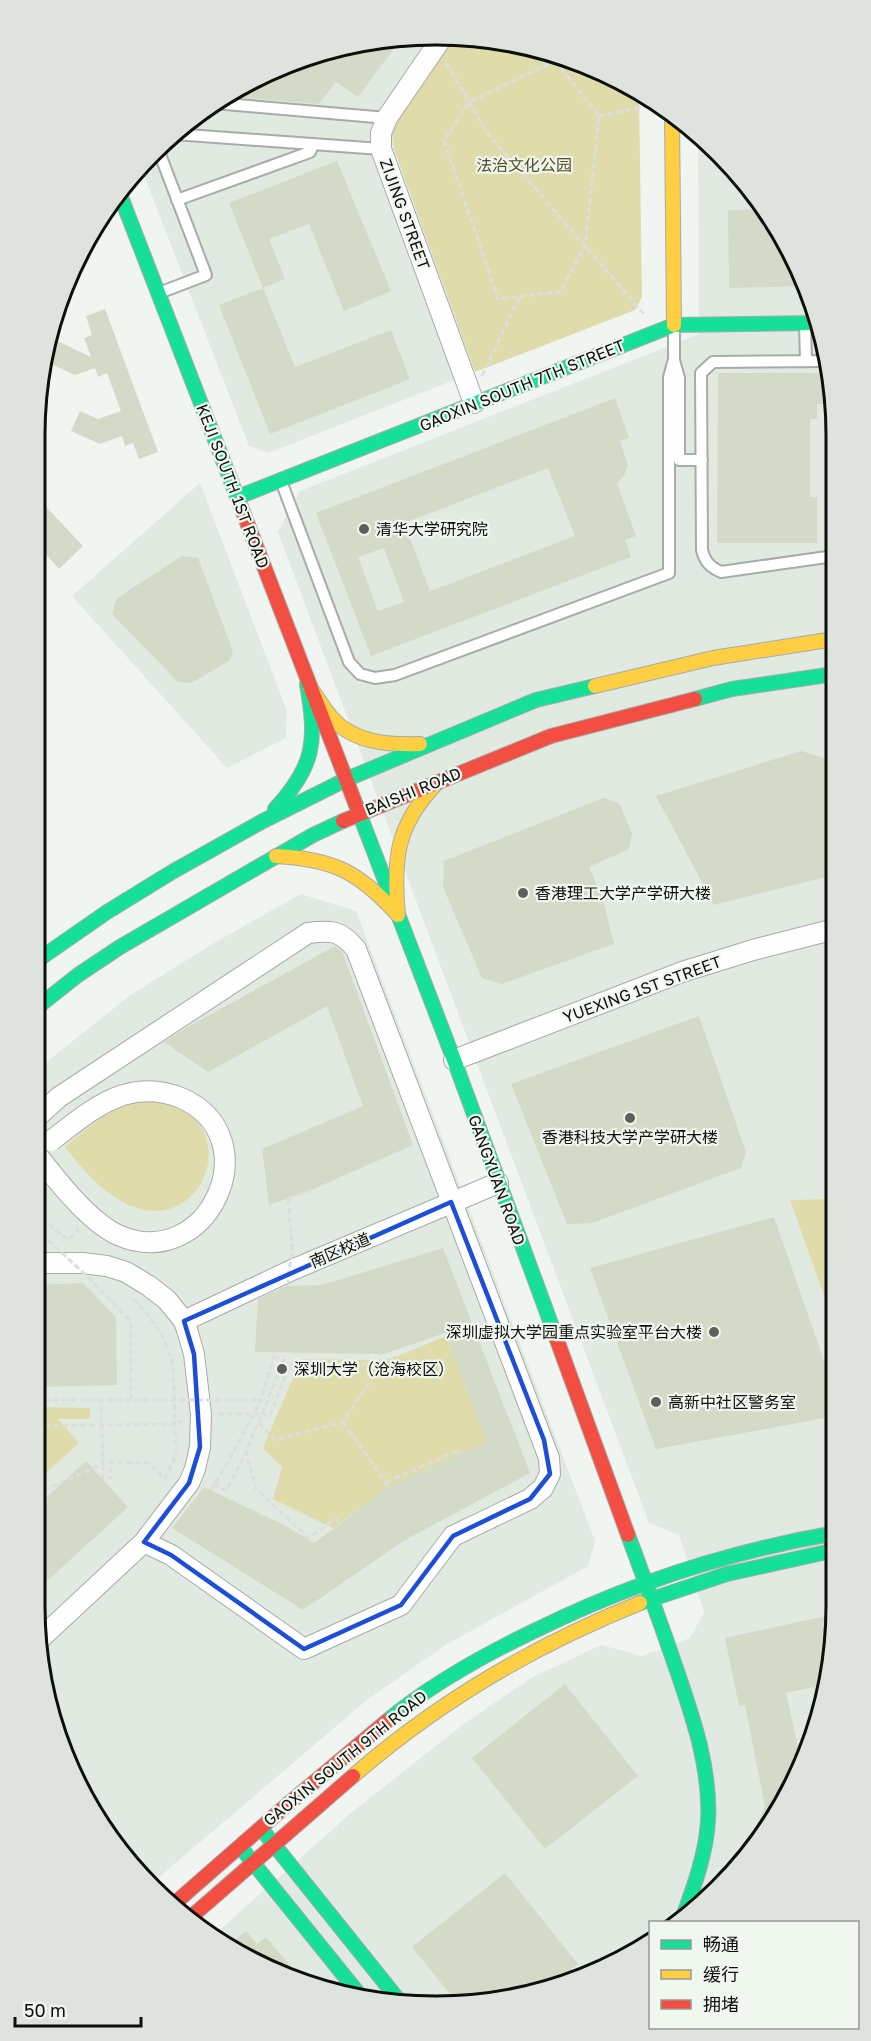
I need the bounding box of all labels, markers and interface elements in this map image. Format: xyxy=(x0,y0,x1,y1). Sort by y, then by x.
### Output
park label: 法治文化公园 xyxy=(476,155,572,175)
street label: ZIJING STREET xyxy=(376,156,434,272)
street label: GAOXIN SOUTH 7TH STREET xyxy=(416,335,628,435)
street label: KEJI SOUTH 1ST ROAD xyxy=(192,401,274,571)
place label: 清华大学研究院 xyxy=(376,519,488,539)
marker: 清华大学研究院 xyxy=(357,522,371,536)
street label: BAISHI ROAD xyxy=(362,763,464,819)
place label: 香港理工大学产学研大楼 xyxy=(535,883,711,903)
marker: 香港理工大学产学研大楼 xyxy=(516,886,530,900)
street label: YUEXING 1ST STREET xyxy=(560,951,724,1027)
marker: 香港科技大学产学研大楼 xyxy=(623,1111,637,1125)
street label: GANGYUAN ROAD xyxy=(464,1112,530,1248)
place label: 香港科技大学产学研大楼 xyxy=(542,1127,718,1147)
street label: 南区校道 xyxy=(307,1228,373,1272)
place label: 深圳虚拟大学园重点实验室平台大楼 xyxy=(446,1322,702,1342)
marker: 深圳虚拟大学园重点实验室平台大楼 xyxy=(707,1325,721,1339)
place label: 深圳大学（沧海校区） xyxy=(294,1359,454,1379)
marker: 深圳大学（沧海校区） xyxy=(275,1362,289,1376)
place label: 高新中社区警务室 xyxy=(668,1392,796,1412)
marker: 高新中社区警务室 xyxy=(649,1395,663,1409)
street label: GAOXIN SOUTH 9TH ROAD xyxy=(259,1686,431,1830)
legend xyxy=(649,1921,859,2029)
text: 畅通 xyxy=(703,1933,739,1955)
text: 缓行 xyxy=(703,1963,739,1985)
scale bar xyxy=(15,1990,141,2028)
text: 拥堵 xyxy=(703,1993,739,2015)
text: 50 m xyxy=(24,1999,66,2021)

